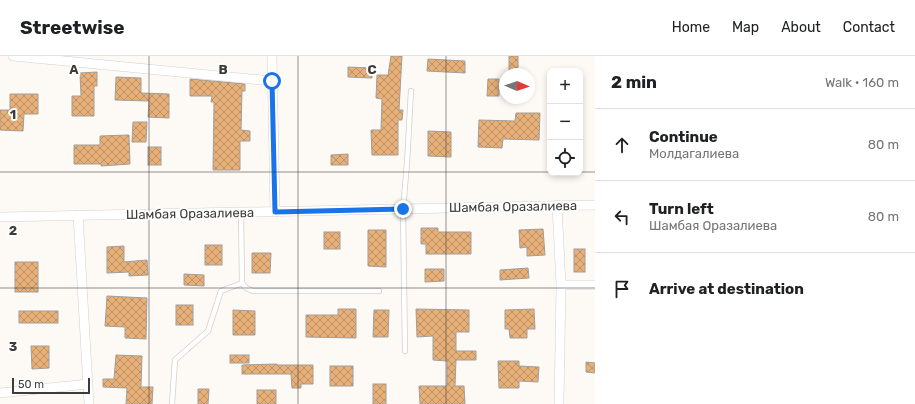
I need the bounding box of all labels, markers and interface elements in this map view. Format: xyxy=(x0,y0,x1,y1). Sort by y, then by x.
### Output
text: Streetwise xyxy=(20,16,125,39)
text: Home xyxy=(672,19,710,36)
text: Map xyxy=(732,19,759,36)
text: About xyxy=(781,19,821,36)
text: Contact xyxy=(843,19,895,36)
text: A xyxy=(69,62,79,77)
text: B xyxy=(218,62,228,77)
text: C xyxy=(367,62,377,77)
north arrow xyxy=(499,68,535,104)
map controls xyxy=(547,68,583,176)
button: + xyxy=(547,68,583,104)
route start xyxy=(263,72,281,90)
text: 2 min xyxy=(611,72,657,92)
text: Walk · 160 m xyxy=(825,75,899,90)
button: − xyxy=(547,104,583,140)
text: 1 xyxy=(10,107,16,122)
text: Continue xyxy=(649,128,718,146)
icon: ahead xyxy=(611,134,633,156)
text: 80 m xyxy=(868,137,899,152)
button: locate xyxy=(547,140,583,176)
text: Молдагалиева xyxy=(649,146,739,161)
street label: Шамбая Оразалиева xyxy=(449,198,577,215)
route end xyxy=(394,200,412,218)
text: Turn left xyxy=(649,200,714,218)
street label: Шамбая Оразалиева xyxy=(126,205,254,222)
icon: left xyxy=(611,206,633,228)
text: 80 m xyxy=(868,209,899,224)
text: Шамбая Оразалиева xyxy=(649,218,777,233)
text: 2 xyxy=(9,223,17,238)
icon: arrive xyxy=(611,278,633,300)
text: Arrive at destination xyxy=(649,280,804,298)
text: 3 xyxy=(9,339,18,354)
scale bar xyxy=(12,376,90,395)
text: 50 m xyxy=(18,378,44,391)

